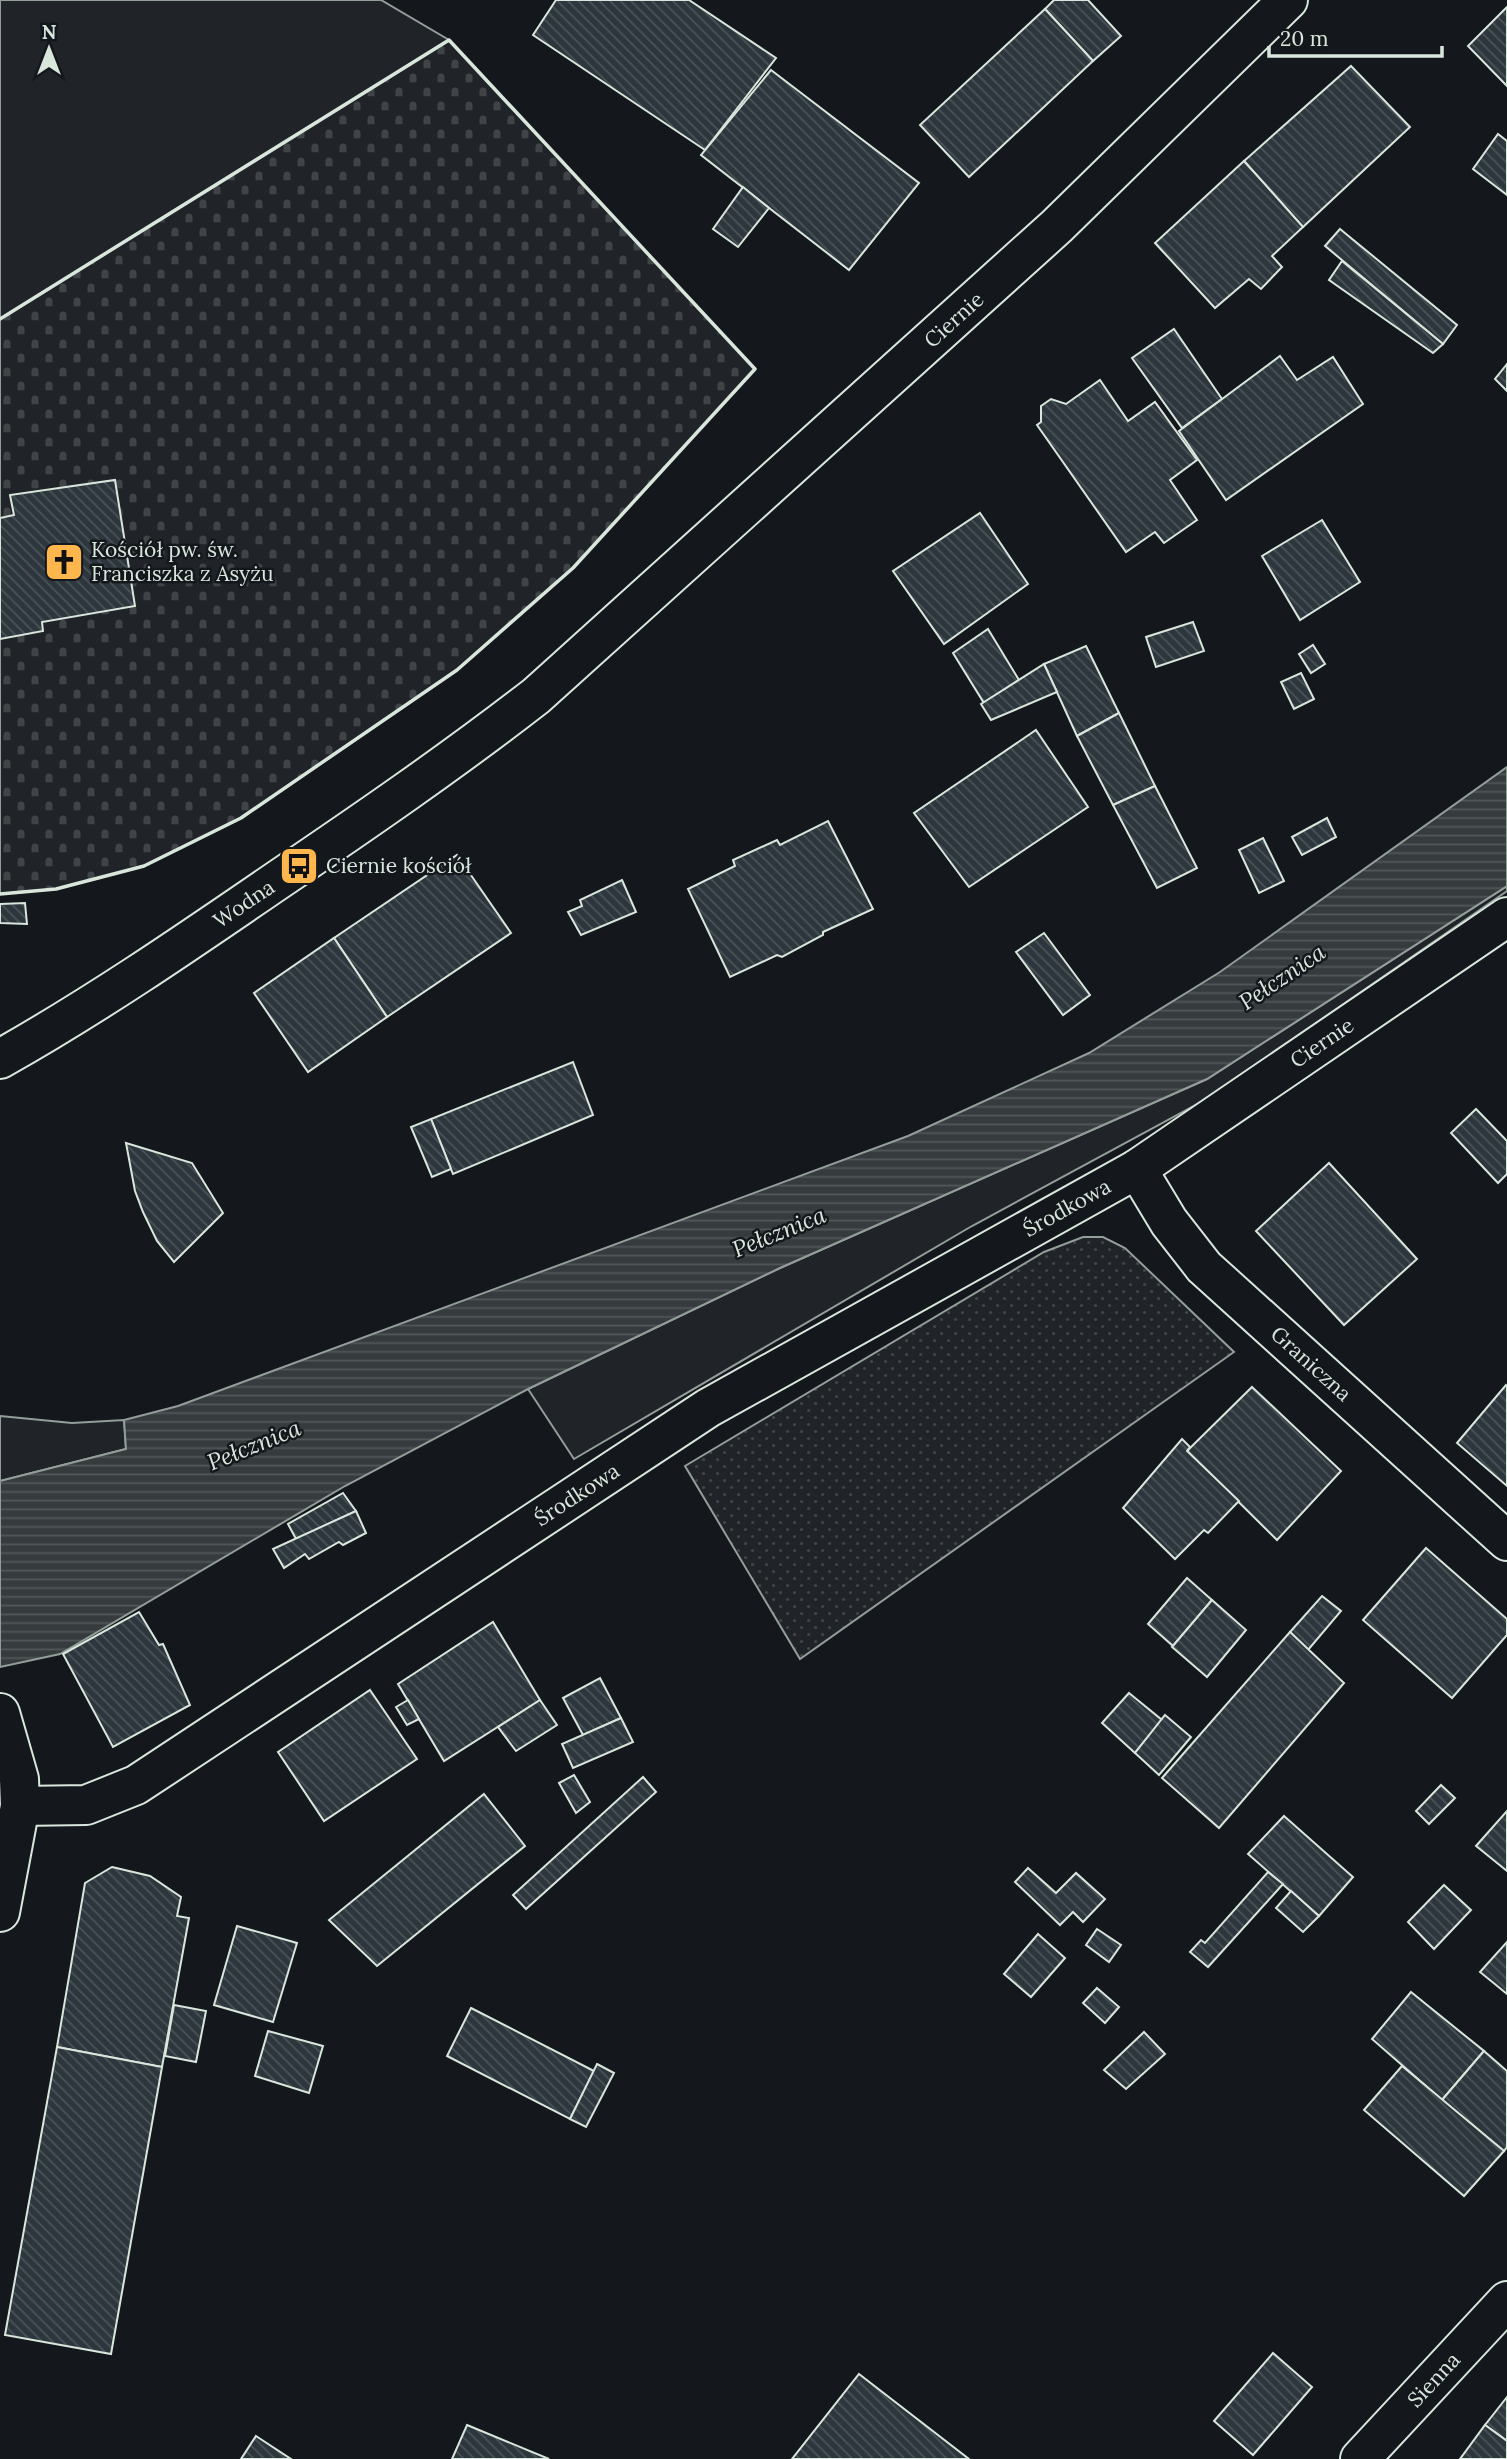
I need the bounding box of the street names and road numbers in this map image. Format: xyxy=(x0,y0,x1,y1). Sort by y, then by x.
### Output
street label: Ciernie xyxy=(918,286,989,353)
street label: Wodna xyxy=(208,873,280,934)
street label: Ciernie xyxy=(1285,1012,1359,1074)
street label: Środkowa xyxy=(1018,1172,1116,1243)
street label: Graniczna xyxy=(1265,1320,1358,1407)
street label: Środkowa xyxy=(529,1457,625,1532)
street label: Sienna xyxy=(1401,2346,1466,2413)

